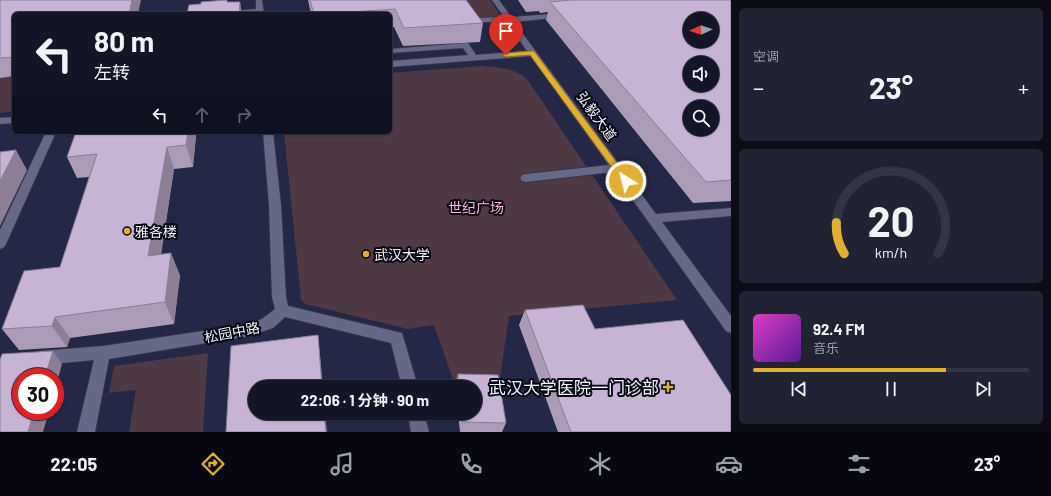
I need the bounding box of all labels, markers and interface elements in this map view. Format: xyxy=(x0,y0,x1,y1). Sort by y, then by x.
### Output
north arrow xyxy=(683,12,719,48)
map controls xyxy=(683,12,719,136)
pin xyxy=(489,14,523,55)
icon: arrive xyxy=(495,20,517,42)
text: 80 m xyxy=(94,24,154,58)
icon: left xyxy=(28,28,80,80)
text: 空调 xyxy=(753,48,779,64)
button: sound xyxy=(683,56,719,92)
text: 左转 xyxy=(94,61,130,83)
text: 23° xyxy=(869,69,913,105)
text: − xyxy=(753,74,764,100)
text: + xyxy=(1018,74,1029,100)
street label: 弘毅大道 xyxy=(574,88,620,144)
button: search xyxy=(683,100,719,136)
icon: left xyxy=(149,104,171,126)
icon: ahead xyxy=(191,104,213,126)
icon: right xyxy=(233,104,255,126)
position arrow xyxy=(605,160,647,202)
text: 20 xyxy=(867,195,915,245)
park label: 世纪广场 xyxy=(448,199,504,216)
place label: 雅各楼 xyxy=(135,223,177,240)
marker: 雅各楼 xyxy=(122,226,132,236)
text: km/h xyxy=(875,244,907,261)
place label: 武汉大学 xyxy=(374,246,430,263)
marker: 武汉大学 xyxy=(361,249,371,259)
street label: 松园中路 xyxy=(203,318,261,346)
text: 92.4 FM xyxy=(813,320,865,338)
text: 音乐 xyxy=(813,340,839,356)
speed limit sign: 30 xyxy=(12,368,64,420)
place label: 武汉大学医院一门诊部 xyxy=(489,377,659,397)
icon: previous xyxy=(788,378,810,400)
icon: pause xyxy=(880,378,902,400)
icon: next xyxy=(972,378,994,400)
marker: 武汉大学医院一门诊部 xyxy=(662,381,674,393)
text: 22:06 · 1 分钟 · 90 m xyxy=(301,391,429,409)
icon: directions xyxy=(199,450,227,478)
icon: music xyxy=(328,450,356,478)
icon: phone xyxy=(457,450,485,478)
icon: climate xyxy=(586,450,614,478)
icon: car xyxy=(715,450,743,478)
icon: filters xyxy=(845,450,873,478)
text: 22:05 xyxy=(51,453,97,475)
text: 23° xyxy=(974,453,1000,475)

